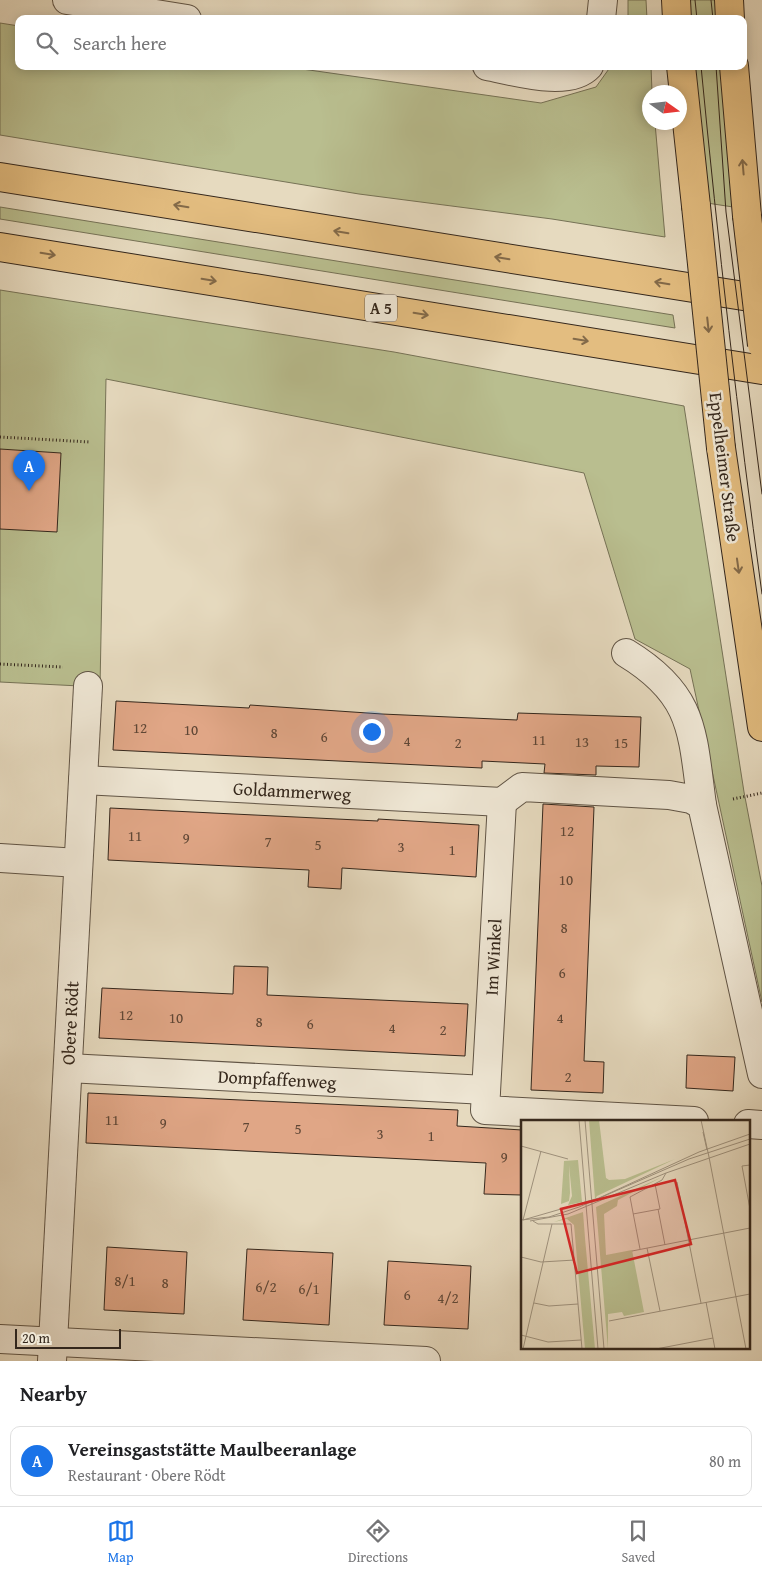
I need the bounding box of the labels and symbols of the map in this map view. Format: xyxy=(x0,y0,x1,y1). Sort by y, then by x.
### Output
north arrow xyxy=(642,85,687,130)
one-way arrow xyxy=(738,159,748,175)
one-way arrow xyxy=(173,201,189,211)
one-way arrow xyxy=(333,227,349,237)
one-way arrow xyxy=(40,250,56,260)
one-way arrow xyxy=(494,252,510,262)
one-way arrow xyxy=(200,275,216,285)
one-way arrow xyxy=(654,278,670,288)
road number: A 5 xyxy=(365,294,397,322)
one-way arrow xyxy=(412,310,428,320)
one-way arrow xyxy=(703,316,713,332)
one-way arrow xyxy=(573,336,589,346)
street label: Eppelheimer Straße xyxy=(702,391,748,543)
pin: A xyxy=(13,450,45,491)
one-way arrow xyxy=(733,557,743,573)
house number: 12 xyxy=(133,717,147,738)
house number: 10 xyxy=(184,719,198,740)
your location xyxy=(359,719,385,745)
house number: 8 xyxy=(270,722,278,743)
house number: 6 xyxy=(320,726,328,747)
house number: 11 xyxy=(532,729,546,750)
house number: 4 xyxy=(403,730,411,751)
house number: 13 xyxy=(575,731,589,752)
house number: 2 xyxy=(454,732,462,753)
house number: 15 xyxy=(614,732,628,753)
street label: Goldammerweg xyxy=(232,774,352,808)
house number: 12 xyxy=(560,820,574,841)
house number: 11 xyxy=(128,825,142,846)
house number: 9 xyxy=(182,827,190,848)
house number: 7 xyxy=(264,831,272,852)
house number: 5 xyxy=(314,834,322,855)
house number: 3 xyxy=(397,836,405,857)
house number: 1 xyxy=(448,839,456,860)
house number: 10 xyxy=(559,869,573,890)
house number: 8 xyxy=(560,917,568,938)
street label: Im Winkel xyxy=(478,918,508,996)
house number: 6 xyxy=(558,962,566,983)
street label: Obere Rödt xyxy=(54,980,86,1066)
house number: 12 xyxy=(119,1004,133,1025)
house number: 10 xyxy=(169,1007,183,1028)
house number: 4 xyxy=(556,1007,564,1028)
house number: 8 xyxy=(255,1011,263,1032)
house number: 6 xyxy=(306,1013,314,1034)
house number: 4 xyxy=(388,1017,396,1038)
house number: 2 xyxy=(439,1019,447,1040)
street label: Dompfaffenweg xyxy=(217,1062,337,1096)
house number: 2 xyxy=(564,1066,572,1087)
house number: 11 xyxy=(105,1109,119,1130)
house number: 9 xyxy=(159,1112,167,1133)
house number: 7 xyxy=(242,1116,250,1137)
house number: 5 xyxy=(294,1118,302,1139)
inset map xyxy=(521,1120,750,1348)
house number: 3 xyxy=(376,1123,384,1144)
house number: 1 xyxy=(427,1125,435,1146)
house number: 9 xyxy=(500,1146,508,1167)
house number: 8/1 xyxy=(114,1270,136,1291)
house number: 8 xyxy=(161,1272,169,1293)
house number: 6/2 xyxy=(255,1276,277,1297)
house number: 6/1 xyxy=(298,1278,320,1299)
house number: 6 xyxy=(403,1284,411,1305)
house number: 4/2 xyxy=(437,1287,459,1308)
scale bar xyxy=(15,1326,121,1349)

